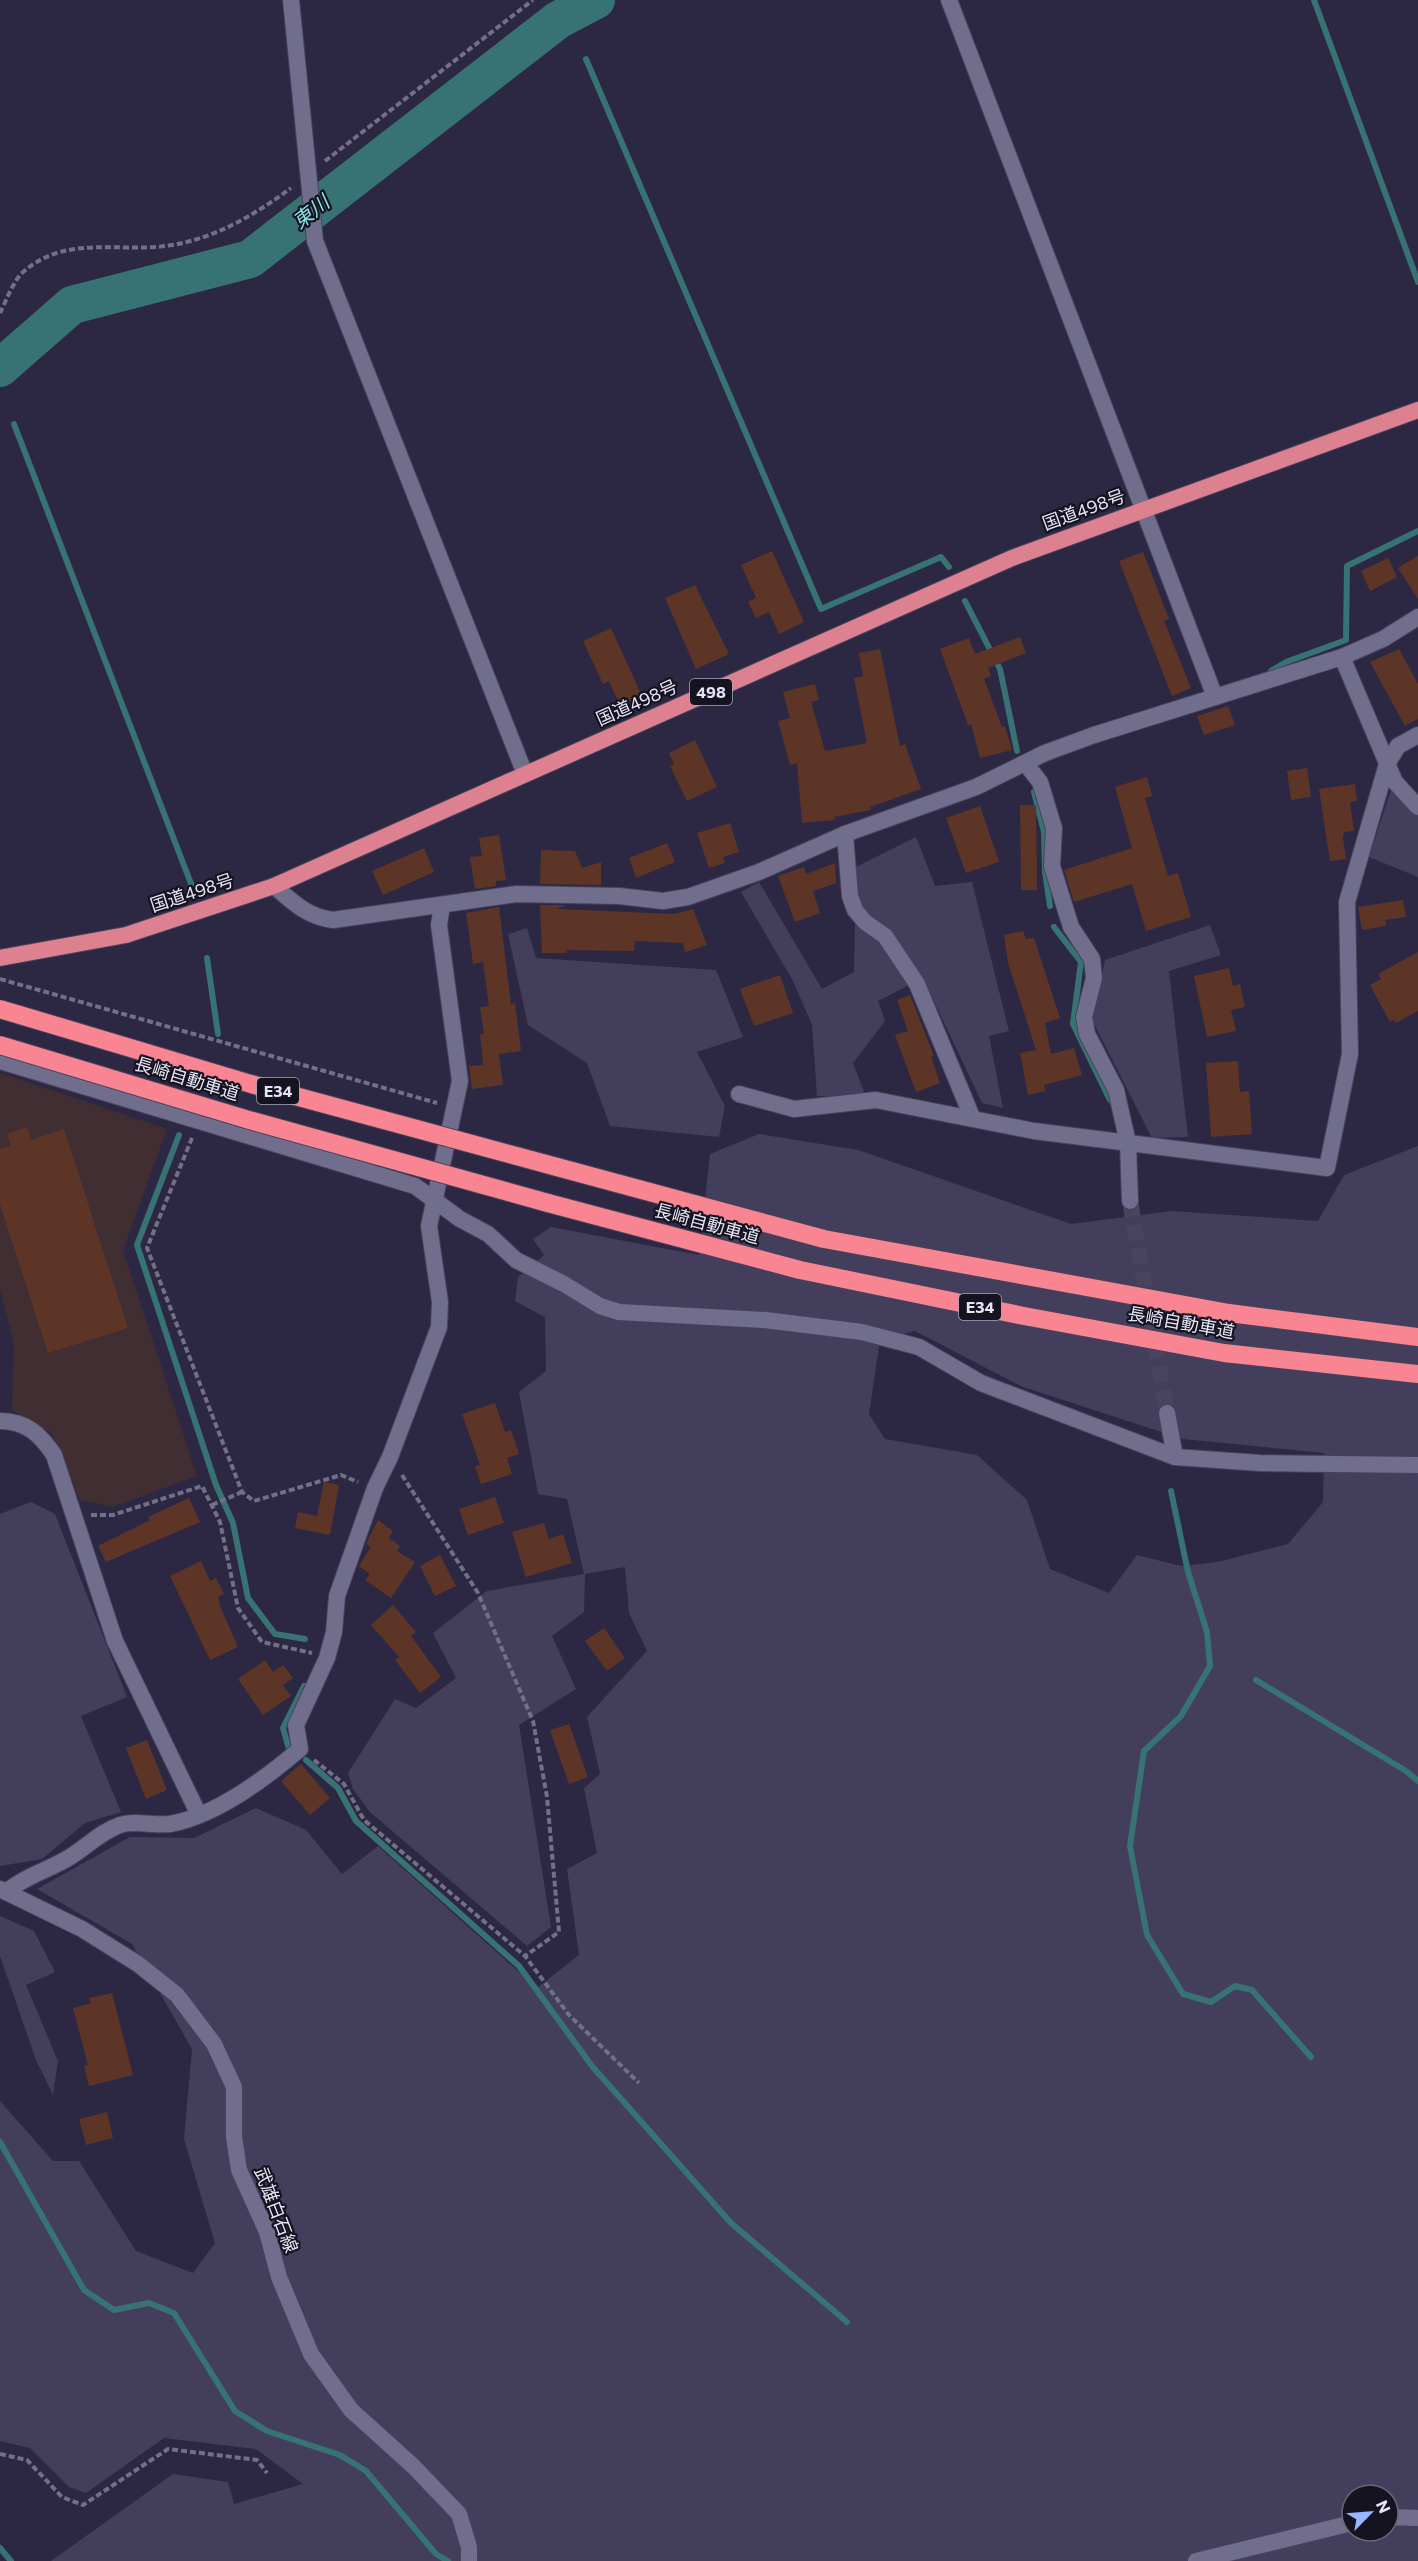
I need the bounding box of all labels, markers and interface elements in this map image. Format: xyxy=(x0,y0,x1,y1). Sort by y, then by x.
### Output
water label: 東川 xyxy=(287,188,335,233)
street label: 国道498号 xyxy=(1039,484,1128,534)
street label: 国道498号 xyxy=(593,674,681,730)
road number: 498 xyxy=(690,679,732,705)
street label: 国道498号 xyxy=(147,868,236,916)
street label: 長崎自動車道 xyxy=(132,1052,242,1104)
road number: E34 xyxy=(257,1078,299,1104)
street label: 長崎自動車道 xyxy=(652,1198,762,1248)
road number: E34 xyxy=(959,1294,1001,1320)
street label: 長崎自動車道 xyxy=(1126,1302,1236,1342)
street label: 武雄白石線 xyxy=(251,2164,303,2256)
north arrow xyxy=(1340,2483,1400,2543)
text: N xyxy=(1373,2497,1395,2516)

